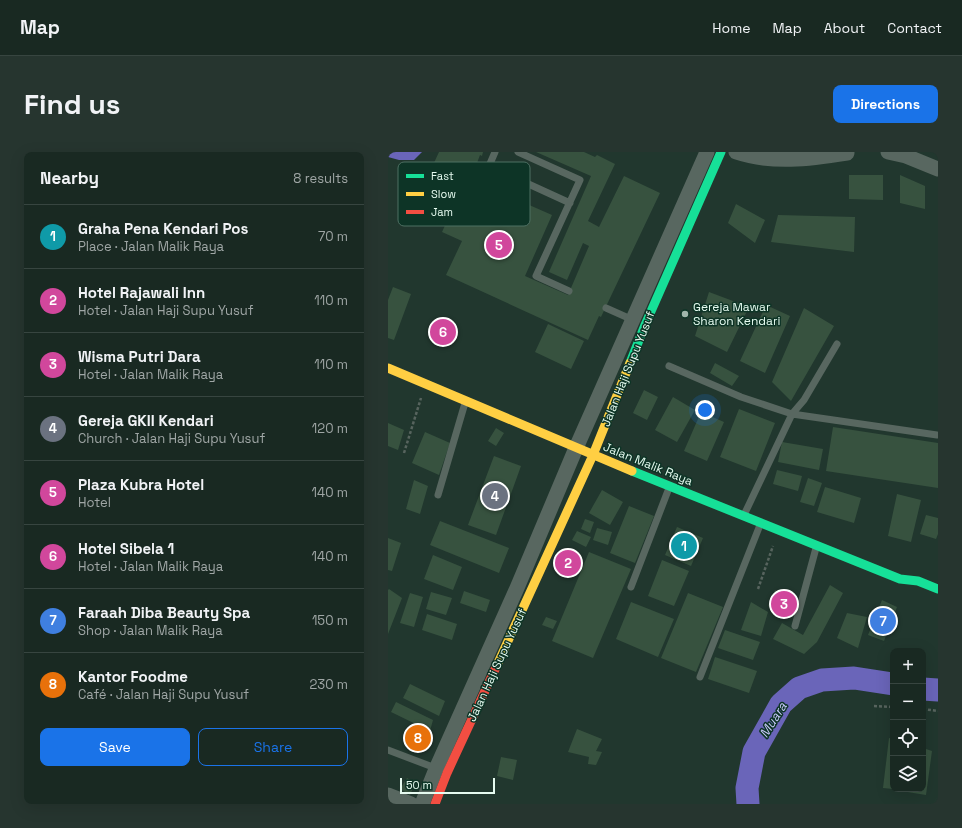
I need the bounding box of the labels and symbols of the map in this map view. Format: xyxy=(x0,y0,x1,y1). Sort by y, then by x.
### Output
legend xyxy=(398,162,530,226)
text: Fast xyxy=(431,169,454,183)
text: Slow xyxy=(431,187,456,201)
text: Jam xyxy=(431,205,453,219)
pin: 5 xyxy=(486,230,512,260)
place label: Gereja Mawar Sharon Kendari xyxy=(693,299,780,329)
street label: Jalan Haji Supu Yusuf xyxy=(598,309,658,429)
marker: Gereja Mawar Sharon Kendari xyxy=(680,309,690,319)
pin: 6 xyxy=(430,317,456,347)
your location xyxy=(695,400,715,420)
street label: Jalan Malik Raya xyxy=(601,439,695,489)
pin: 4 xyxy=(482,481,508,511)
pin: 1 xyxy=(671,531,697,561)
pin: 2 xyxy=(555,548,581,578)
pin: 3 xyxy=(771,589,797,619)
street label: Jalan Haji Supu Yusuf xyxy=(464,606,530,724)
pin: 7 xyxy=(870,606,896,636)
water label: Muara xyxy=(755,699,791,741)
pin: 8 xyxy=(405,723,431,753)
scale bar xyxy=(400,776,495,795)

